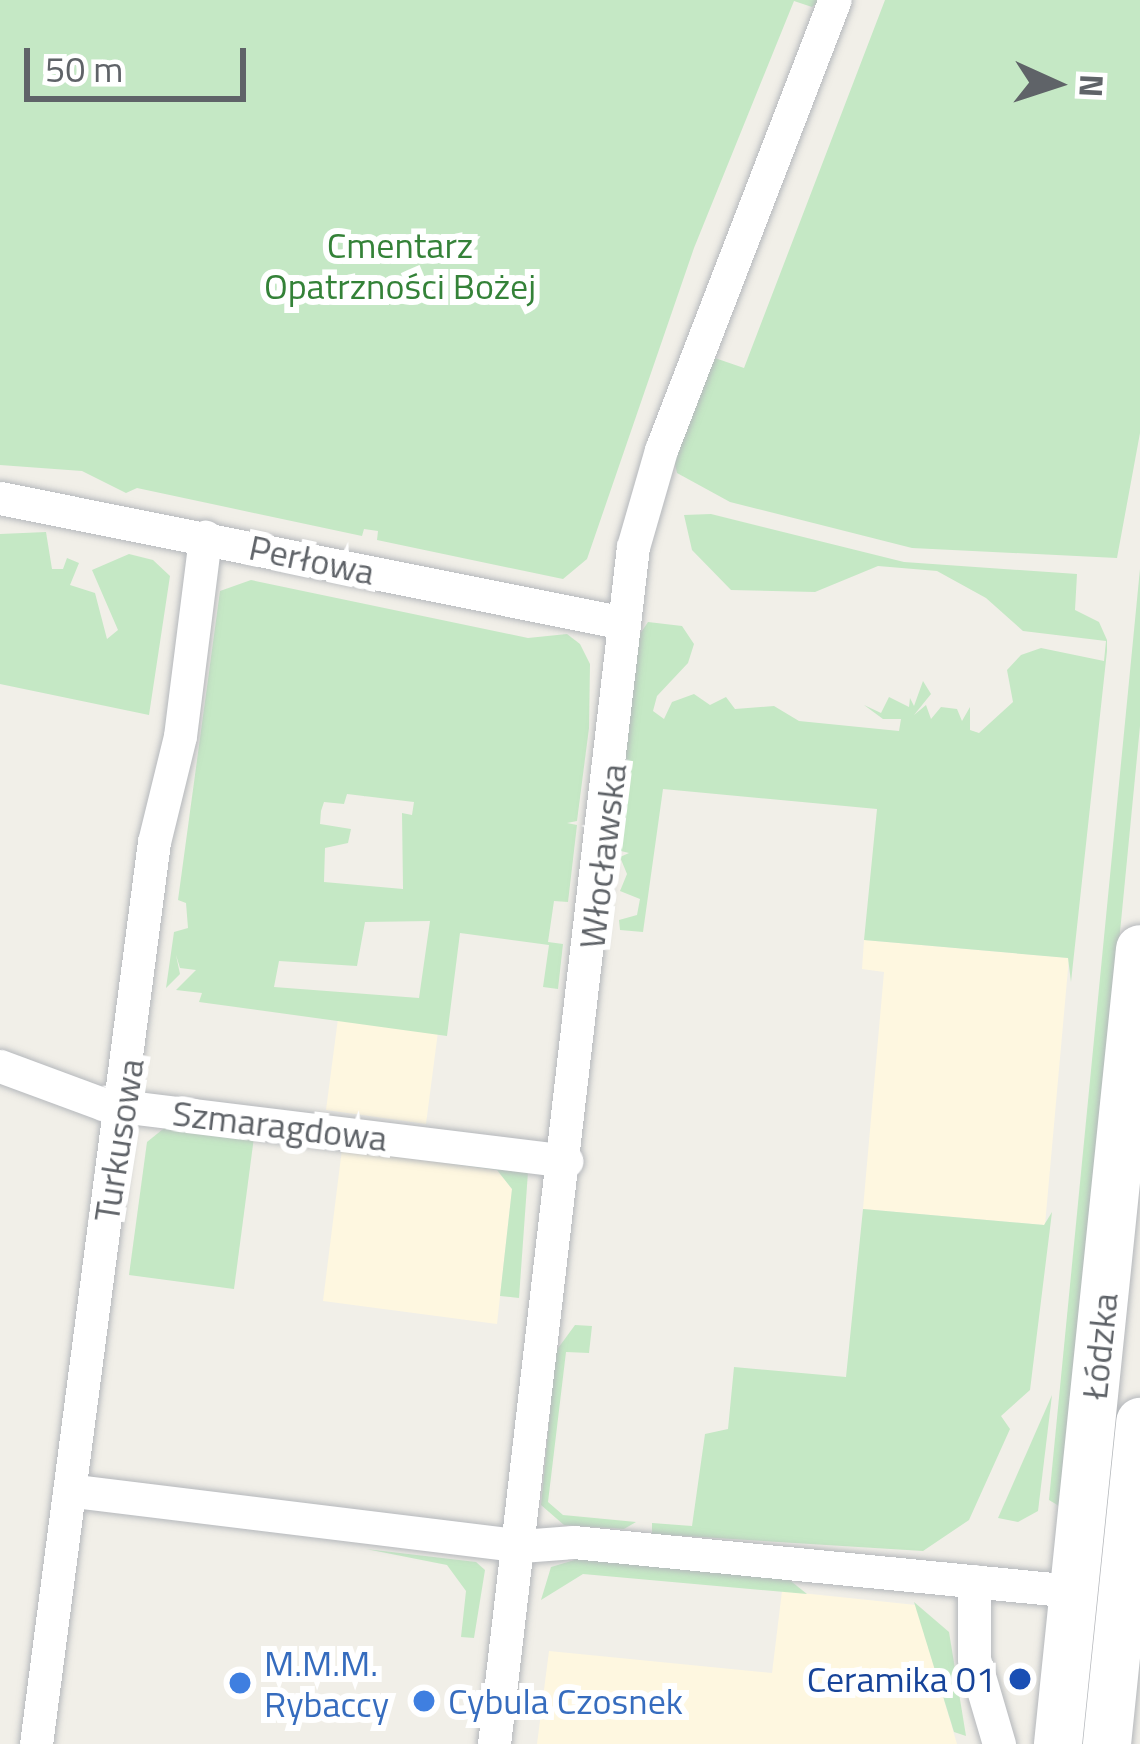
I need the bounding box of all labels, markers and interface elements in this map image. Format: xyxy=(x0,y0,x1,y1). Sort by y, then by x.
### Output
scale bar xyxy=(30,24,252,98)
north arrow xyxy=(996,24,1116,144)
text: 50 m xyxy=(45,41,123,96)
text: N xyxy=(1066,73,1118,99)
park label: Cmentarz Opatrzności Bożej xyxy=(264,222,536,307)
street label: Perłowa xyxy=(245,525,379,593)
street label: Włocławska xyxy=(569,761,635,951)
street label: Turkusowa xyxy=(84,1055,152,1225)
street label: Szmaragdowa xyxy=(170,1090,390,1160)
street label: Łódzka xyxy=(1072,1291,1126,1401)
place label: M.M.M. Rybaccy xyxy=(264,1640,389,1725)
place label: Ceramika 01 xyxy=(807,1657,996,1701)
marker: Ceramika 01 xyxy=(1007,1666,1033,1692)
marker: M.M.M. Rybaccy xyxy=(227,1670,253,1696)
place label: Cybula Czosnek xyxy=(448,1679,683,1723)
marker: Cybula Czosnek xyxy=(411,1688,437,1714)

